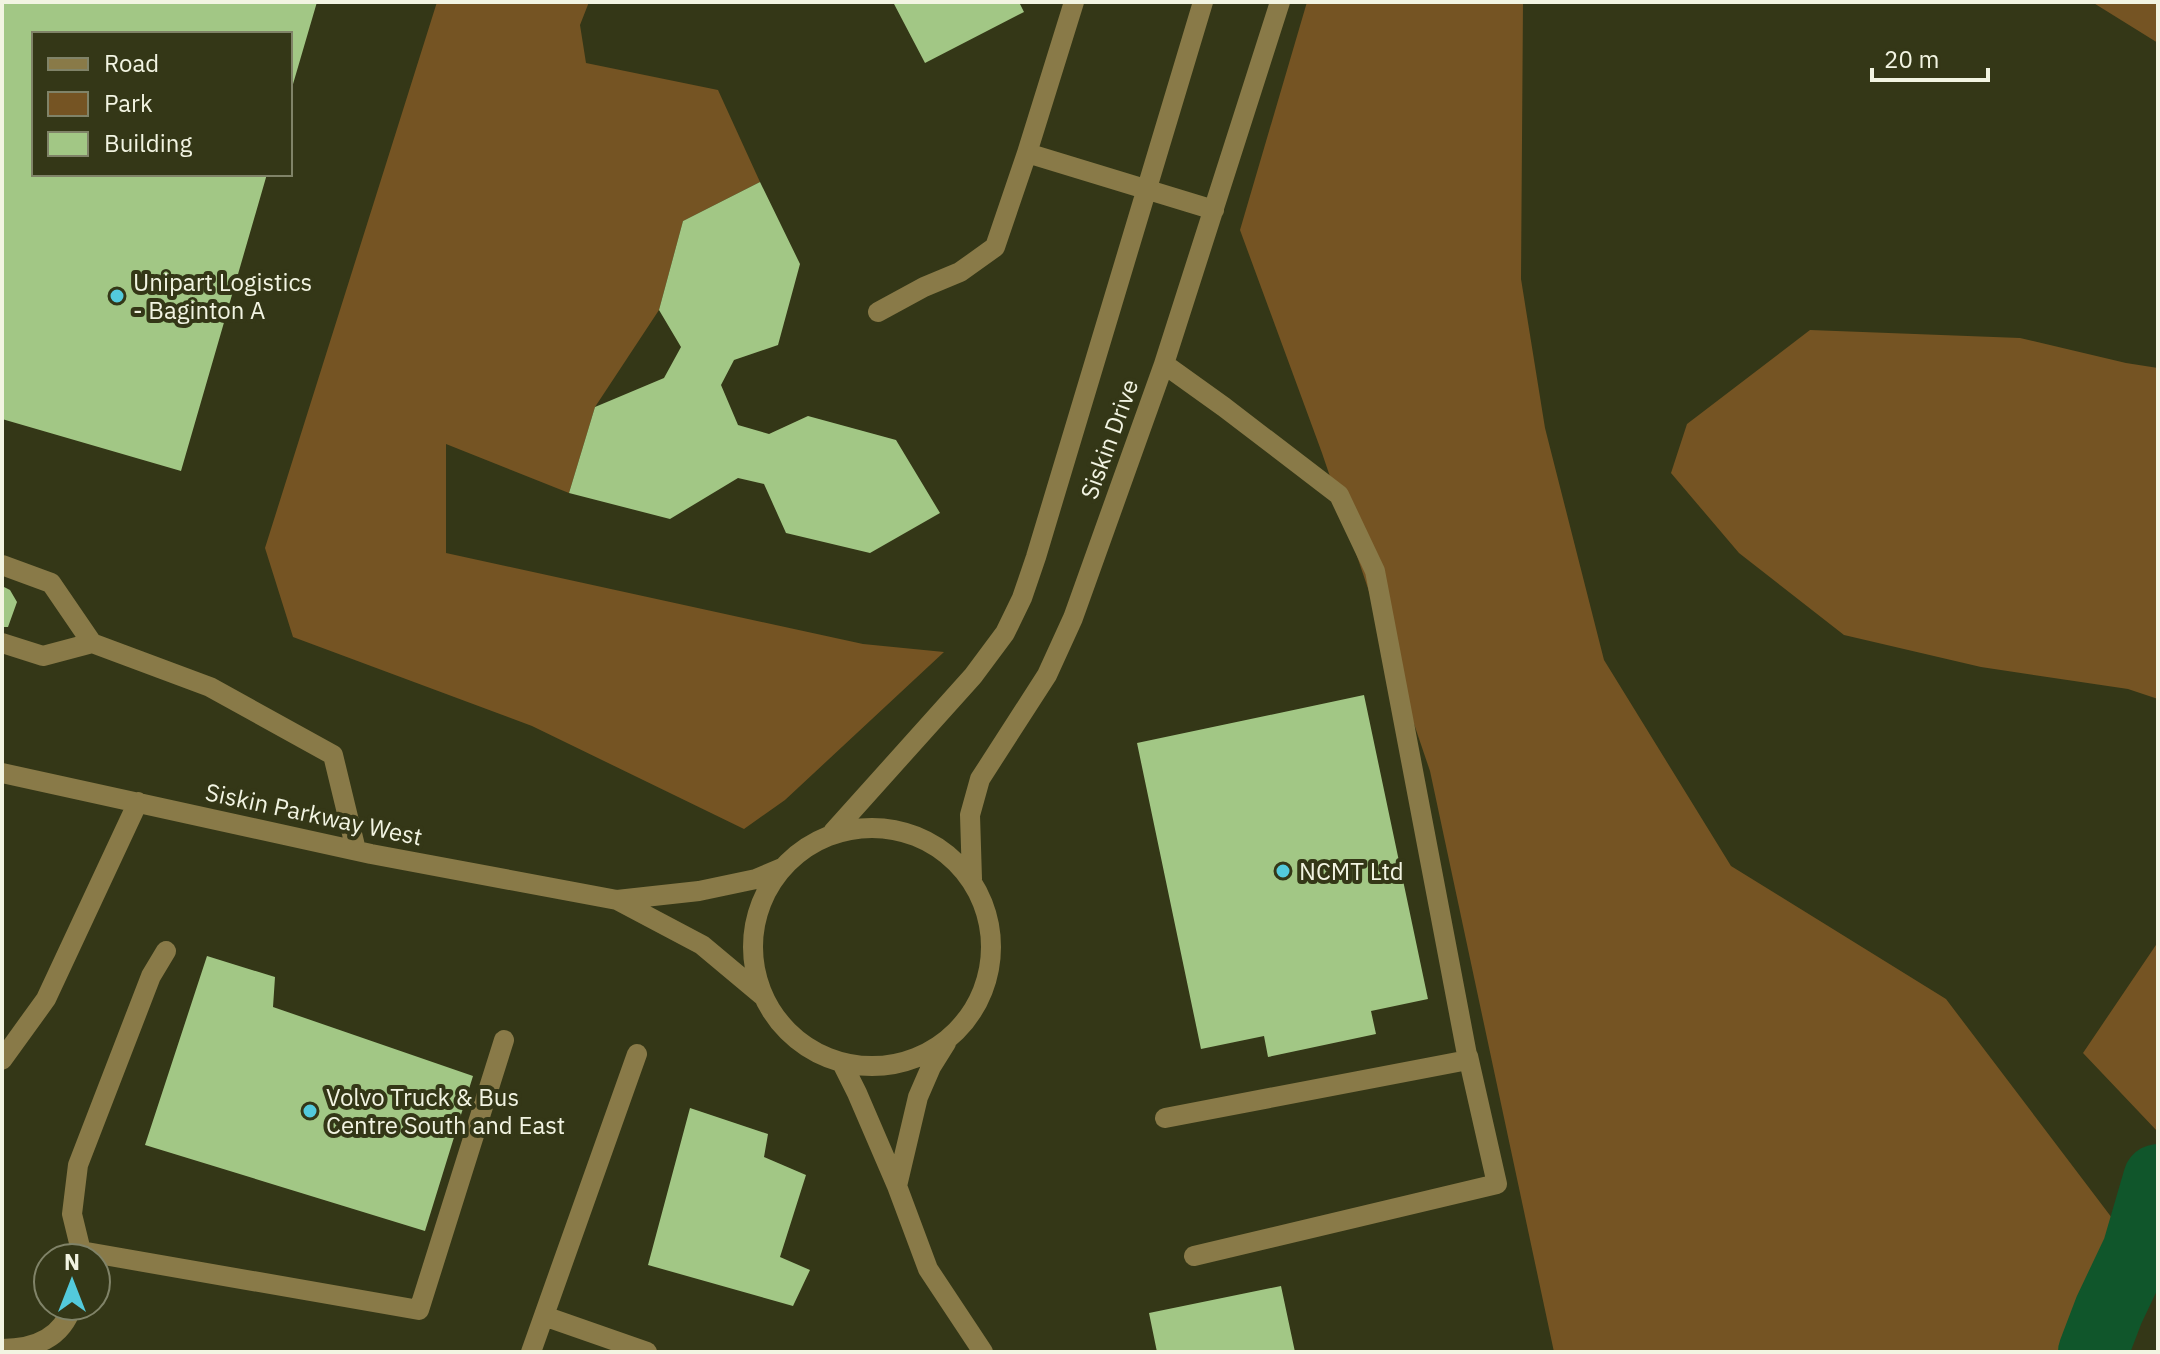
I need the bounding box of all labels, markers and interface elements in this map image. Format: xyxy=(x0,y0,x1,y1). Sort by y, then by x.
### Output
legend xyxy=(32,32,292,176)
scale bar xyxy=(1872,32,1988,82)
text: 20 m xyxy=(1884,43,1939,75)
text: Road xyxy=(104,47,159,79)
text: Park xyxy=(104,87,153,119)
text: Building xyxy=(104,127,192,159)
place label: Unipart Logistics - Baginton A xyxy=(133,266,312,326)
marker: Unipart Logistics - Baginton A xyxy=(108,287,126,305)
street label: Siskin Drive xyxy=(1073,375,1145,503)
street label: Siskin Parkway West xyxy=(203,775,425,853)
place label: NCMT Ltd xyxy=(1299,855,1404,887)
marker: NCMT Ltd xyxy=(1274,862,1292,880)
place label: Volvo Truck & Bus Centre South and East xyxy=(326,1081,565,1141)
marker: Volvo Truck & Bus Centre South and East xyxy=(301,1102,319,1120)
north arrow xyxy=(32,1242,112,1322)
text: N xyxy=(64,1247,80,1276)

